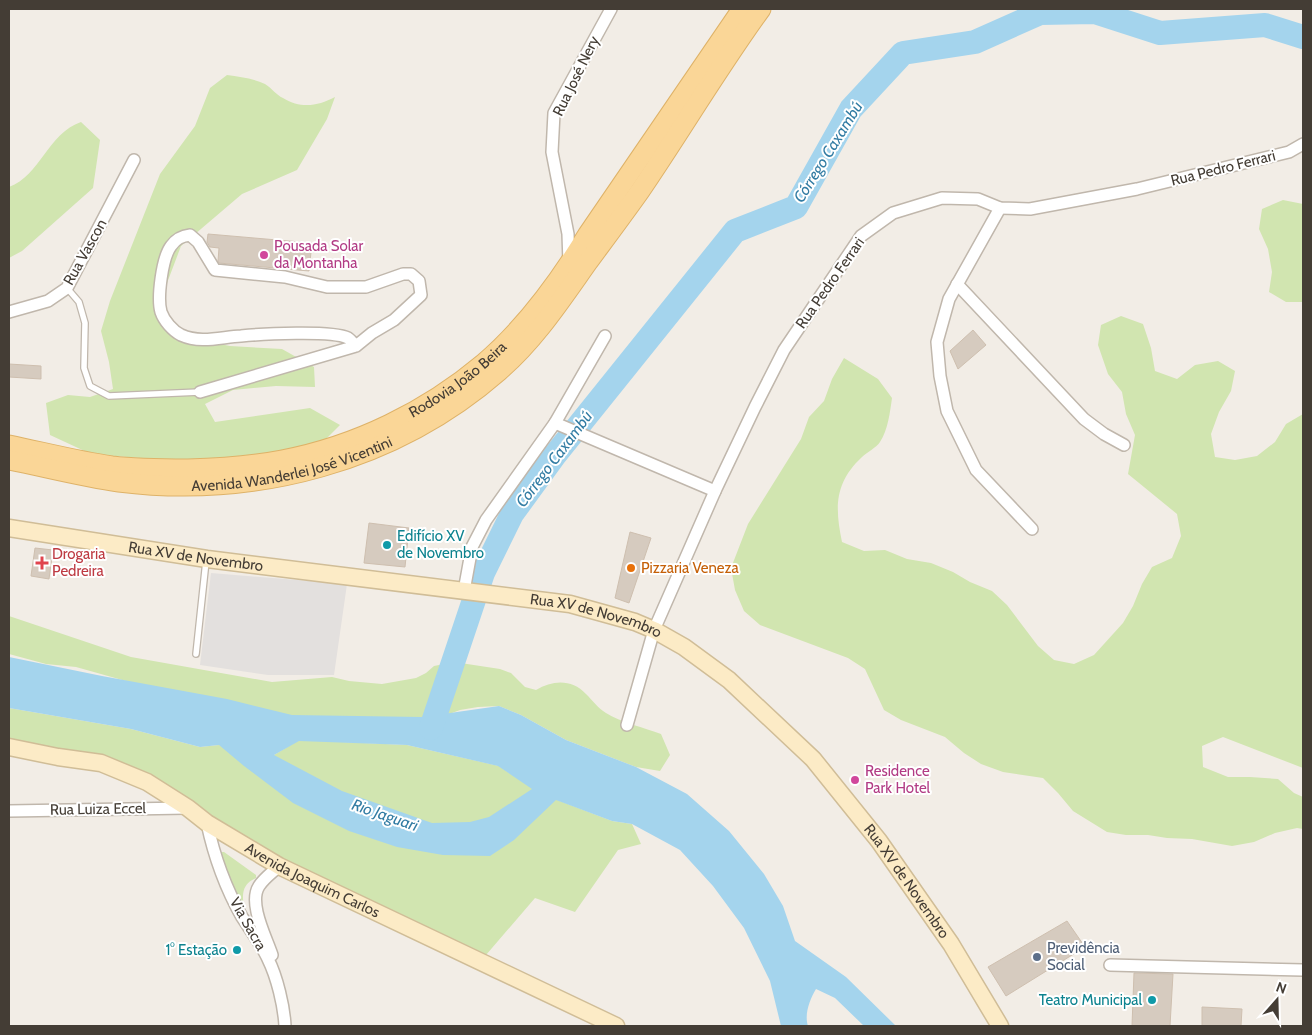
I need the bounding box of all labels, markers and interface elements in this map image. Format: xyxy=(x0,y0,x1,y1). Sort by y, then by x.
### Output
street label: Rua José Nery xyxy=(549,33,603,119)
water label: Córrego Caxambú xyxy=(789,98,867,206)
street label: Rua Pedro Ferrari xyxy=(1169,146,1277,190)
street label: Rua Vascon xyxy=(60,216,110,288)
street label: Rua Pedro Ferrari xyxy=(792,234,868,332)
place label: Pousada Solar da Montanha xyxy=(274,237,364,272)
marker: Pousada Solar da Montanha xyxy=(258,249,270,261)
street label: Rodovia João Beira xyxy=(406,337,511,421)
water label: Córrego Caxambú xyxy=(512,407,596,511)
street label: Avenida Wanderlei José Vicentini xyxy=(191,433,395,495)
place label: Edifício XV de Novembro xyxy=(397,527,484,562)
street label: Rua XV de Novembro xyxy=(127,538,264,575)
marker: Edifício XV de Novembro xyxy=(381,539,393,551)
place label: Drogaria Pedreira xyxy=(52,545,106,580)
marker: Drogaria Pedreira xyxy=(36,557,48,569)
place label: Pizzaria Veneza xyxy=(641,559,740,577)
marker: Pizzaria Veneza xyxy=(625,562,637,574)
street label: Rua XV de Novembro xyxy=(529,590,665,642)
place label: Residence Park Hotel xyxy=(865,762,931,797)
marker: Residence Park Hotel xyxy=(849,774,861,786)
water label: Rio Jaguari xyxy=(349,795,421,835)
street label: Rua Luiza Eccel xyxy=(50,799,147,819)
street label: Rua XV de Novembro xyxy=(860,821,953,942)
street label: Avenida Joaquim Carlos xyxy=(242,839,383,921)
street label: Via Sacra xyxy=(226,894,271,954)
place label: Previdência Social xyxy=(1047,939,1121,974)
place label: 1° Estação xyxy=(165,941,227,959)
marker: 1° Estação xyxy=(231,944,243,956)
marker: Previdência Social xyxy=(1031,951,1043,963)
north arrow xyxy=(1252,975,1302,1025)
text: N xyxy=(1274,978,1289,998)
place label: Teatro Municipal xyxy=(1039,991,1142,1009)
marker: Teatro Municipal xyxy=(1146,994,1158,1006)

